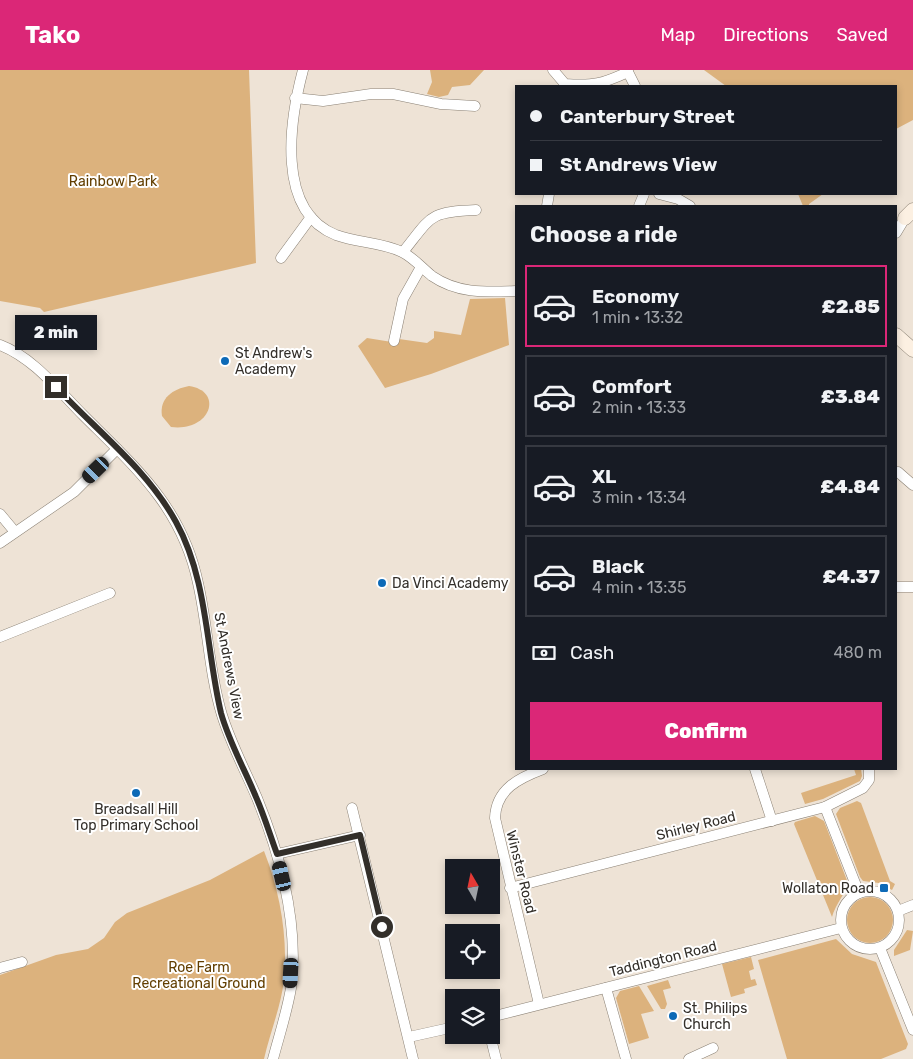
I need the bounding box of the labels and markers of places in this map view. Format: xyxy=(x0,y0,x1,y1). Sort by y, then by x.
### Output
place label: St Andrew's Academy xyxy=(235,345,312,378)
marker: St Andrew's Academy xyxy=(219,355,231,367)
place label: Da Vinci Academy xyxy=(392,575,509,592)
marker: Da Vinci Academy xyxy=(376,577,388,589)
marker: Breadsall Hill Top Primary School xyxy=(130,787,142,799)
place label: Breadsall Hill Top Primary School xyxy=(74,801,199,834)
place label: Wollaton Road xyxy=(782,880,874,897)
marker: Wollaton Road xyxy=(878,882,890,894)
place label: St. Philips Church xyxy=(683,1000,747,1033)
marker: St. Philips Church xyxy=(667,1010,679,1022)

